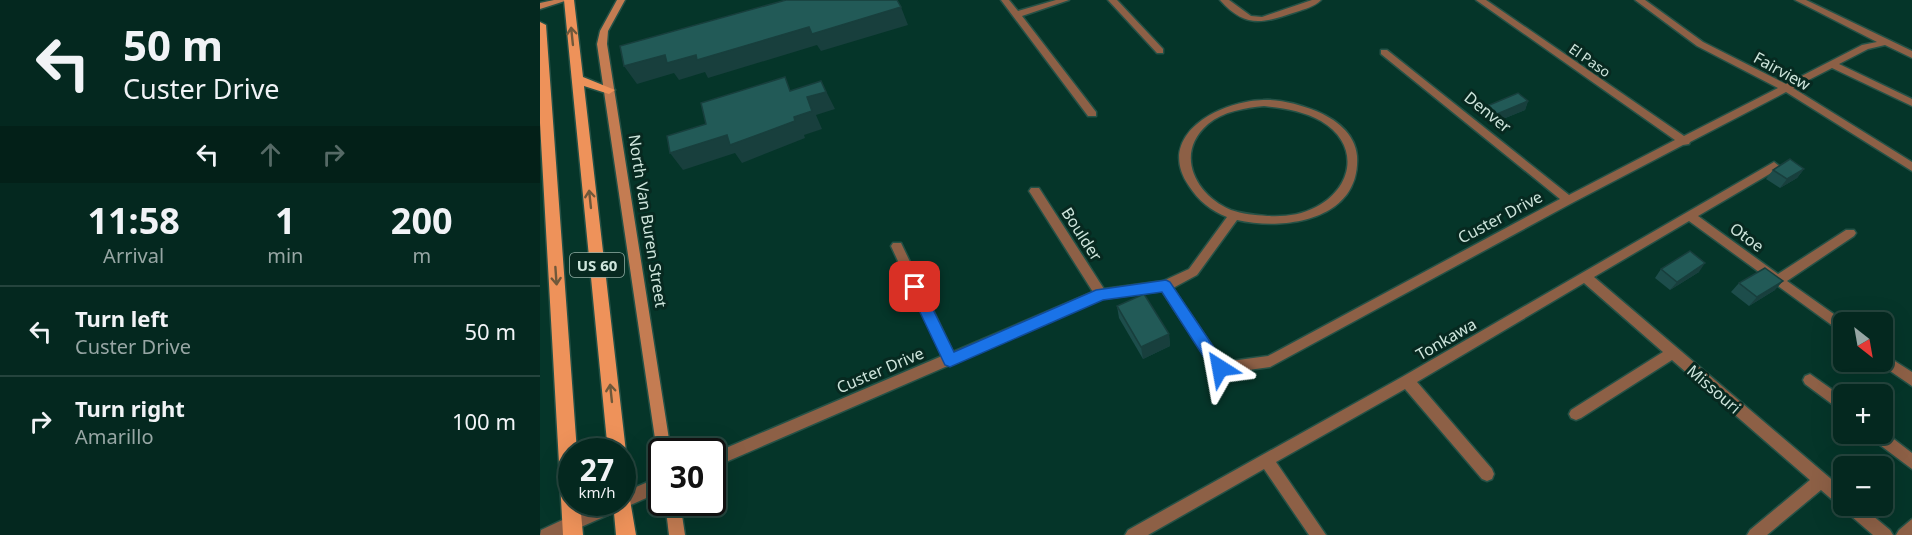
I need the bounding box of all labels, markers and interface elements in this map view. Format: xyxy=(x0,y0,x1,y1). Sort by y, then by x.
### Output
text: 50 m xyxy=(123,16,223,73)
icon: left xyxy=(24,24,102,102)
one-way arrow xyxy=(566,26,577,46)
street label: El Paso xyxy=(1565,39,1615,81)
street label: Fairview xyxy=(1750,46,1815,96)
text: Custer Drive xyxy=(123,70,280,107)
street label: Denver xyxy=(1460,86,1516,138)
street label: North Van Buren Street xyxy=(623,133,673,309)
icon: left xyxy=(191,138,224,171)
icon: ahead xyxy=(254,138,287,171)
icon: right xyxy=(317,138,350,171)
street label: Custer Drive xyxy=(1454,186,1546,248)
one-way arrow xyxy=(584,190,595,210)
text: 11:58 xyxy=(87,196,180,245)
text: 1 xyxy=(275,196,296,245)
text: 200 xyxy=(391,196,453,245)
street label: Boulder xyxy=(1057,203,1108,265)
street label: Otoe xyxy=(1726,217,1768,257)
text: Arrival xyxy=(103,242,164,269)
text: min xyxy=(267,242,303,269)
text: m xyxy=(412,242,431,269)
road number: US 60 xyxy=(570,253,624,277)
pin xyxy=(889,261,940,312)
one-way arrow xyxy=(551,265,562,285)
icon: arrive xyxy=(898,270,931,303)
text: Turn left xyxy=(75,303,169,333)
north arrow xyxy=(1833,312,1893,372)
map controls xyxy=(1833,312,1893,516)
street label: Tonkawa xyxy=(1412,313,1480,365)
icon: left xyxy=(24,315,57,348)
text: 50 m xyxy=(465,316,516,346)
text: Custer Drive xyxy=(75,333,191,360)
position arrow xyxy=(1188,336,1252,400)
street label: Custer Drive xyxy=(833,342,927,398)
street label: Missouri xyxy=(1683,360,1745,418)
one-way arrow xyxy=(605,384,616,404)
button: + xyxy=(1833,384,1893,444)
text: Turn right xyxy=(75,393,185,423)
icon: right xyxy=(24,405,57,438)
text: 100 m xyxy=(452,406,516,436)
text: Amarillo xyxy=(75,423,154,450)
speed limit sign: 30 xyxy=(648,438,726,516)
text: 27 xyxy=(580,449,614,490)
button: − xyxy=(1833,456,1893,516)
text: km/h xyxy=(579,482,615,502)

